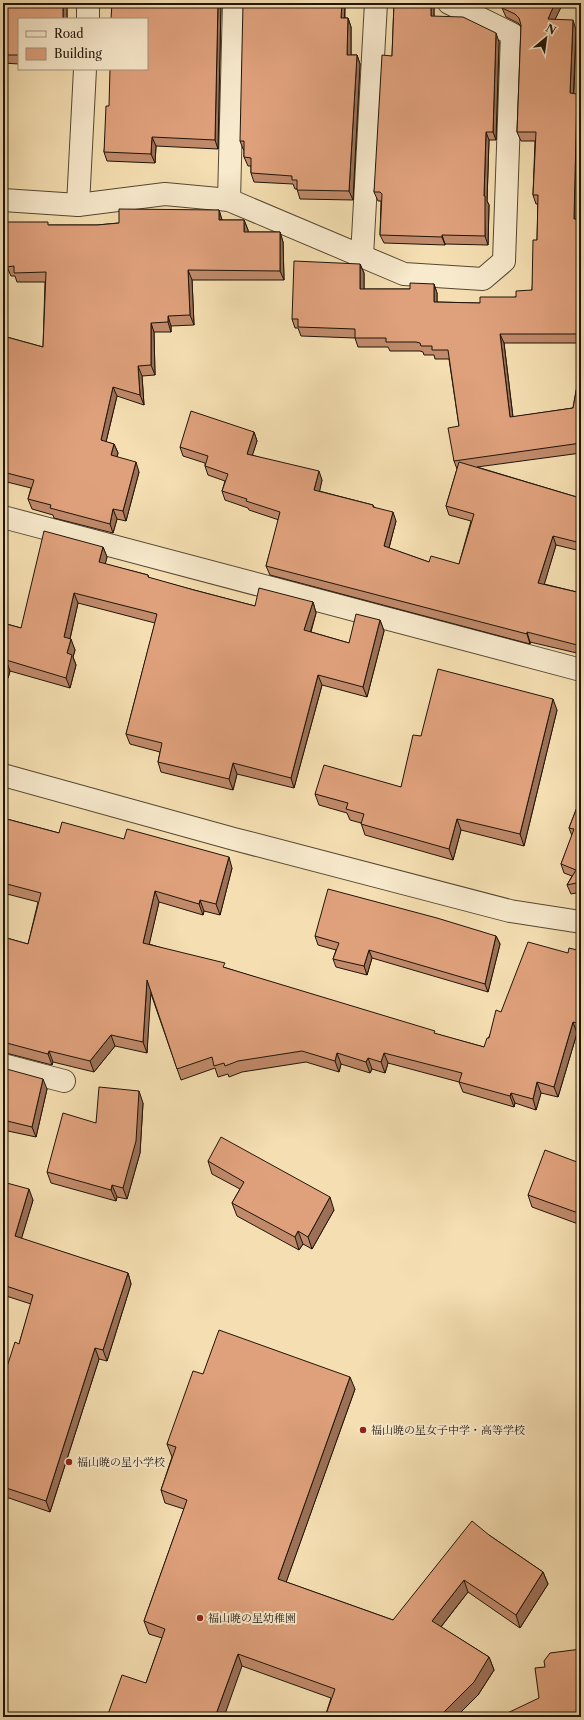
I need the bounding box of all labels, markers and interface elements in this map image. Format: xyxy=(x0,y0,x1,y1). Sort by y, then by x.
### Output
legend xyxy=(18,18,148,70)
north arrow xyxy=(526,18,566,58)
text: N xyxy=(543,21,559,38)
text: Road xyxy=(54,26,84,41)
text: Building xyxy=(54,46,102,61)
place label: 福山暁の星女子中学・高等学校 xyxy=(371,1423,525,1437)
marker: 福山暁の星女子中学・高等学校 xyxy=(358,1425,368,1435)
place label: 福山暁の星小学校 xyxy=(77,1455,165,1469)
marker: 福山暁の星小学校 xyxy=(64,1457,74,1467)
place label: 福山暁の星幼稚園 xyxy=(208,1611,296,1625)
marker: 福山暁の星幼稚園 xyxy=(195,1613,205,1623)

